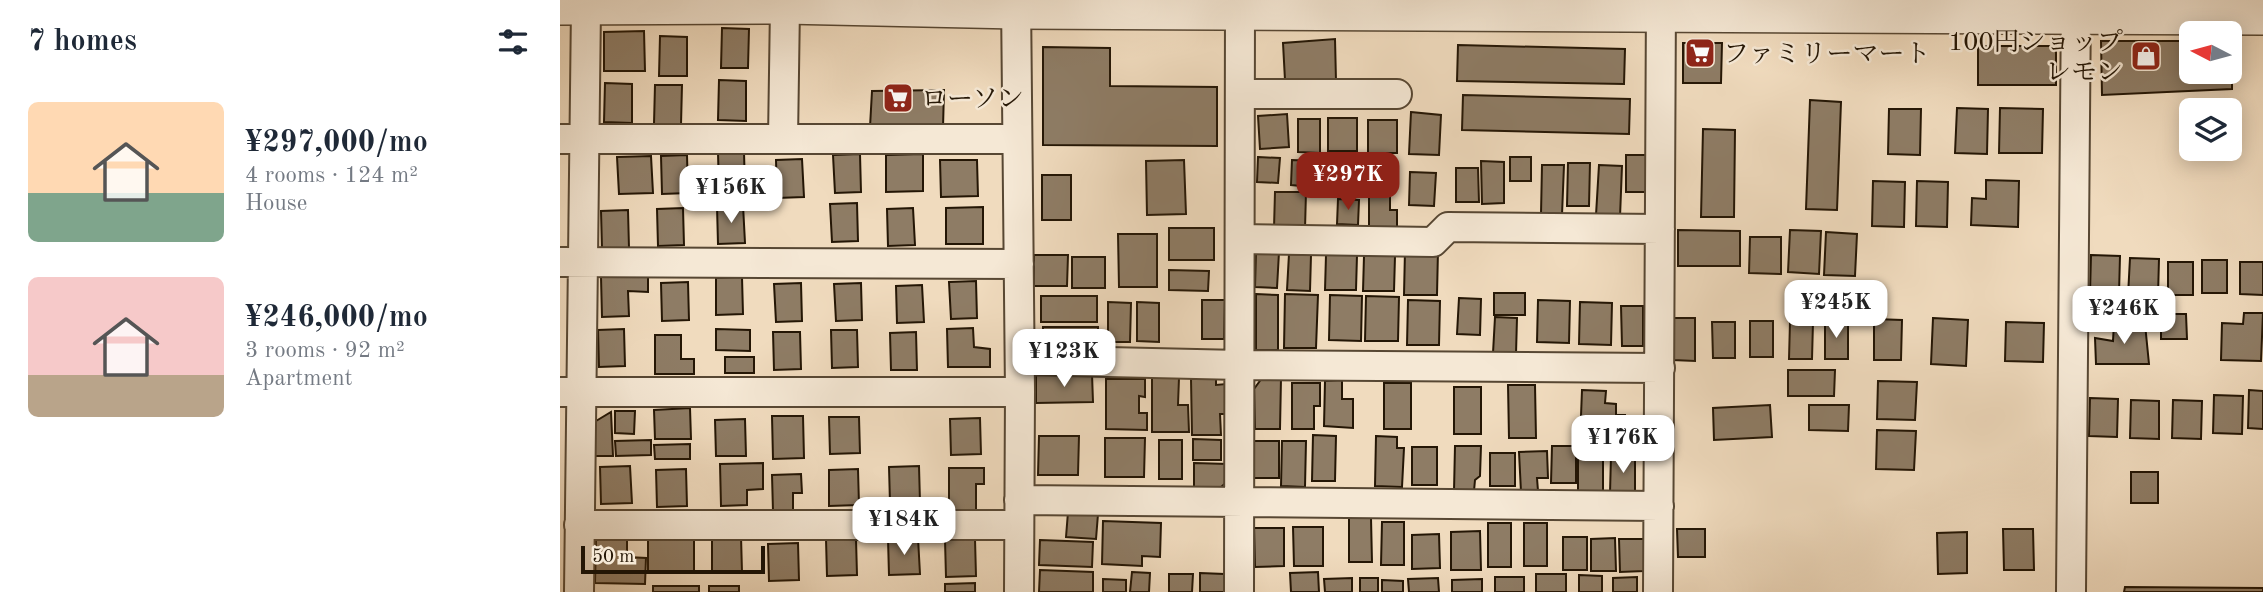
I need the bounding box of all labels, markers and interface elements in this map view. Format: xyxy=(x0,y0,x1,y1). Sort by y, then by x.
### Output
north arrow xyxy=(2179,21,2242,84)
map controls xyxy=(2179,21,2242,161)
icon: filters xyxy=(494,23,532,61)
text: 7 homes xyxy=(28,27,137,57)
place label: 100円ショップ レモン xyxy=(1948,29,2123,86)
supermarket icon: ファミリーマート xyxy=(1683,36,1717,70)
shop icon: 100円ショップ レモン xyxy=(2129,39,2163,73)
place label: ファミリーマート xyxy=(1723,42,1930,68)
supermarket icon: ローソン xyxy=(881,81,915,115)
place label: ローソン xyxy=(921,87,1024,113)
button: layers xyxy=(2179,98,2242,161)
text: ¥297,000/mo xyxy=(245,128,428,158)
icon: home xyxy=(84,130,168,214)
pin: ¥297K xyxy=(1299,152,1397,212)
text: ¥297K xyxy=(1312,163,1384,186)
text: 4 rooms · 124 m² xyxy=(245,164,418,187)
pin: ¥156K xyxy=(682,166,780,225)
text: ¥156K xyxy=(695,176,767,199)
text: House xyxy=(245,192,307,215)
pin: ¥245K xyxy=(1787,280,1885,340)
pin: ¥246K xyxy=(2075,286,2173,346)
text: ¥245K xyxy=(1800,291,1872,314)
text: ¥246K xyxy=(2088,297,2160,320)
text: ¥246,000/mo xyxy=(245,303,428,333)
icon: home xyxy=(84,305,168,389)
pin: ¥123K xyxy=(1015,330,1113,389)
text: 3 rooms · 92 m² xyxy=(245,339,405,362)
text: ¥123K xyxy=(1028,340,1100,363)
text: Apartment xyxy=(245,367,353,390)
pin: ¥176K xyxy=(1574,416,1672,475)
text: ¥176K xyxy=(1587,426,1659,449)
pin: ¥184K xyxy=(855,498,953,557)
text: ¥184K xyxy=(868,508,940,531)
scale bar xyxy=(581,543,765,575)
text: 50 m xyxy=(592,548,634,567)

